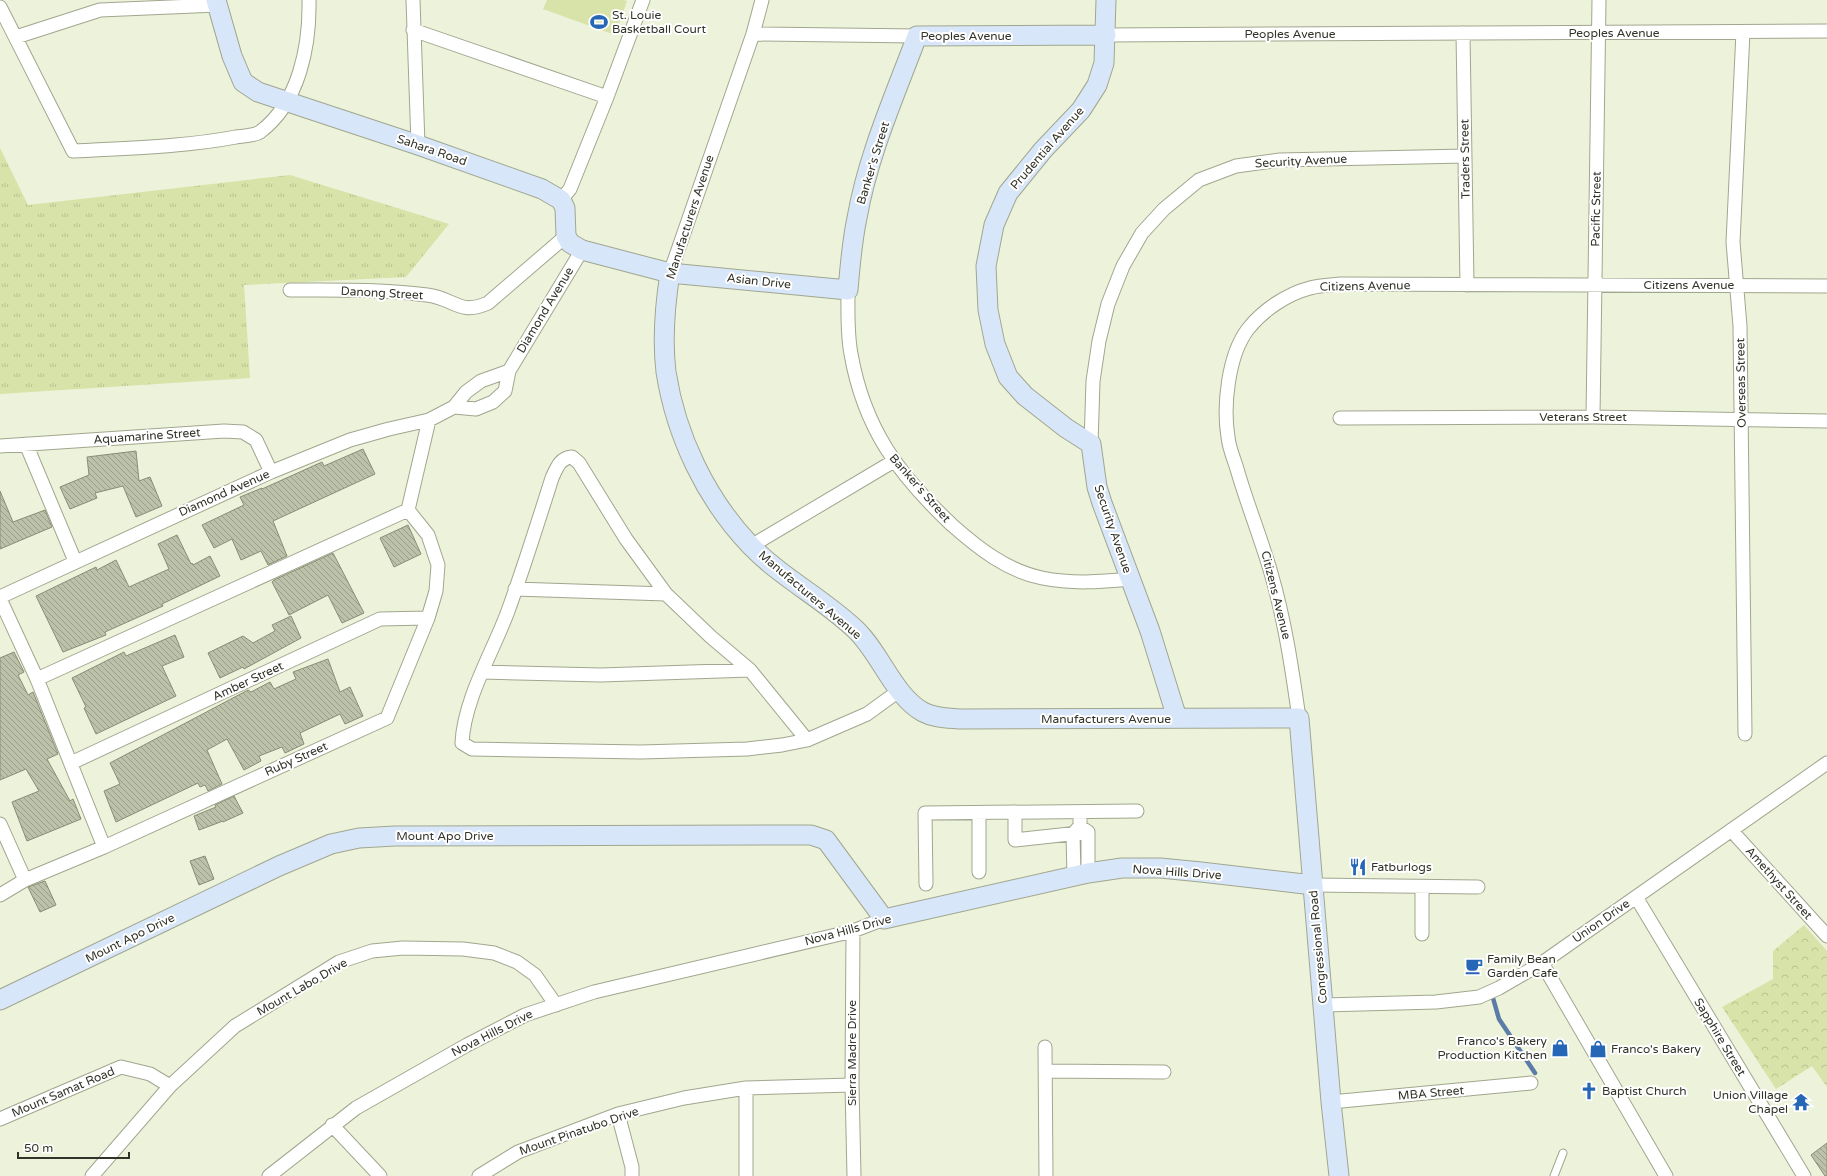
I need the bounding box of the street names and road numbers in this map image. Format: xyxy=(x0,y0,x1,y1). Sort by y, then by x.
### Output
street label: Peoples Avenue xyxy=(1568,26,1660,40)
street label: Peoples Avenue xyxy=(1244,27,1336,41)
street label: Peoples Avenue xyxy=(920,29,1012,43)
street label: Prudential Avenue xyxy=(1007,104,1087,192)
street label: Traders Street xyxy=(1457,118,1473,199)
street label: Banker's Street xyxy=(854,119,892,206)
street label: Sahara Road xyxy=(395,132,469,168)
street label: Security Avenue xyxy=(1254,152,1348,170)
street label: Manufacturers Avenue xyxy=(663,153,717,281)
street label: Pacific Street xyxy=(1588,171,1604,247)
street label: Diamond Avenue xyxy=(514,264,576,356)
street label: Asian Drive xyxy=(726,271,792,291)
street label: Citizens Avenue xyxy=(1319,278,1411,294)
street label: Citizens Avenue xyxy=(1644,278,1735,292)
street label: Danong Street xyxy=(340,284,424,302)
street label: Overseas Street xyxy=(1733,338,1749,428)
street label: Veterans Street xyxy=(1539,410,1627,424)
street label: Aquamarine Street xyxy=(93,425,201,447)
street label: Banker's Street xyxy=(886,451,954,525)
street label: Diamond Avenue xyxy=(176,467,272,519)
street label: Security Avenue xyxy=(1091,483,1135,575)
street label: Manufacturers Avenue xyxy=(756,548,864,642)
street label: Citizens Avenue xyxy=(1258,549,1294,641)
street label: Amber Street xyxy=(210,658,286,703)
street label: Manufacturers Avenue xyxy=(1041,712,1171,726)
street label: Ruby Street xyxy=(262,739,330,779)
street label: Mount Apo Drive xyxy=(396,829,494,843)
street label: Amethyst Street xyxy=(1743,844,1815,922)
street label: Nova Hills Drive xyxy=(1132,862,1222,882)
street label: Congressional Road xyxy=(1306,890,1330,1004)
street label: Union Drive xyxy=(1570,896,1632,946)
street label: Mount Apo Drive xyxy=(83,910,177,966)
street label: Nova Hills Drive xyxy=(803,912,893,948)
street label: Mount Labo Drive xyxy=(254,955,350,1019)
street label: Sapphire Street xyxy=(1691,996,1749,1079)
street label: Sierra Madre Drive xyxy=(845,1000,859,1106)
street label: Nova Hills Drive xyxy=(449,1006,535,1059)
street label: Mount Samat Road xyxy=(9,1064,117,1120)
street label: MBA Street xyxy=(1397,1083,1465,1103)
street label: Mount Pinatubo Drive xyxy=(518,1104,641,1158)

